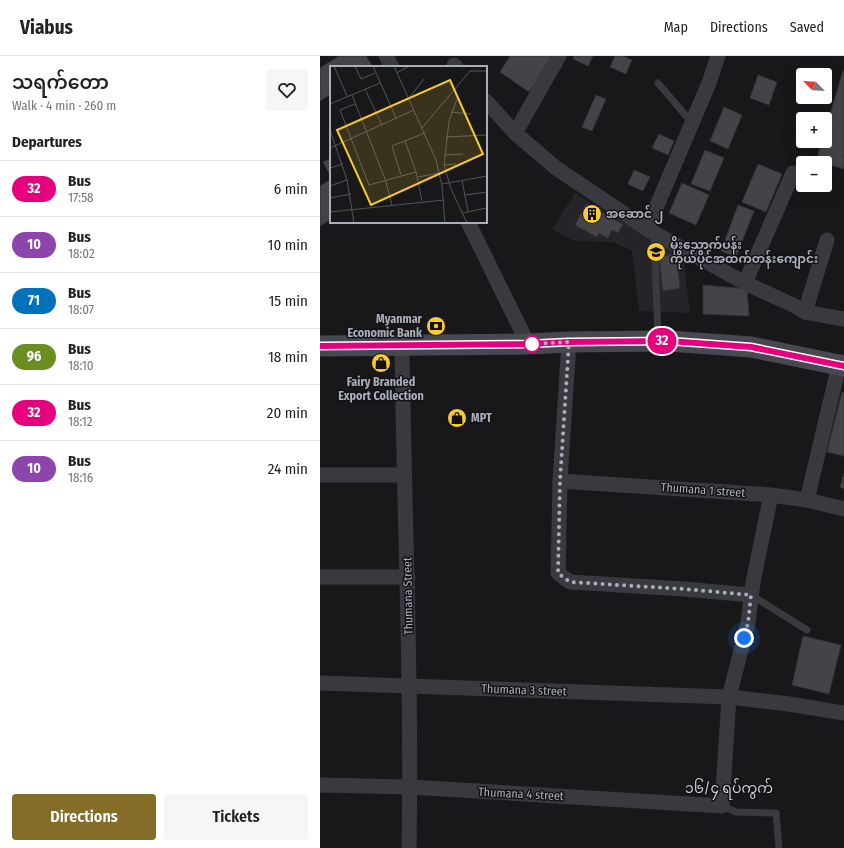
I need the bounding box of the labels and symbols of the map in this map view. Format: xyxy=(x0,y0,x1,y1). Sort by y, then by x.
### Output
inset map xyxy=(330,66,487,223)
north arrow xyxy=(796,68,832,104)
building icon: အဆောင် ၂ xyxy=(581,203,603,225)
place label: အဆောင် ၂ xyxy=(606,204,663,224)
place label: မိုးသောက်ပန်း ကိုယ်ပိုင်အထက်တန်းကျောင်း xyxy=(670,235,818,270)
school or university icon: မိုးသောက်ပန်း ကိုယ်ပိုင်အထက်တန်းကျောင်း xyxy=(645,241,667,263)
place label: Myanmar Economic Bank xyxy=(347,312,423,340)
bank icon: Myanmar Economic Bank xyxy=(425,315,447,337)
line badge: 32 xyxy=(644,328,680,354)
unlabelled marker xyxy=(523,335,541,353)
shop icon: Fairy Branded Export Collection xyxy=(370,352,392,374)
place label: Fairy Branded Export Collection xyxy=(338,375,424,403)
shop icon: MPT xyxy=(446,407,468,429)
place label: MPT xyxy=(471,411,492,425)
street label: Thumana 1 street xyxy=(660,480,746,500)
street label: Thumana Street xyxy=(400,557,416,635)
your location xyxy=(734,628,754,648)
street label: Thumana 3 street xyxy=(481,682,567,698)
district label: ၁၆/၄ ရပ်ကွက် xyxy=(685,778,773,800)
street label: Thumana 4 street xyxy=(478,785,564,803)

